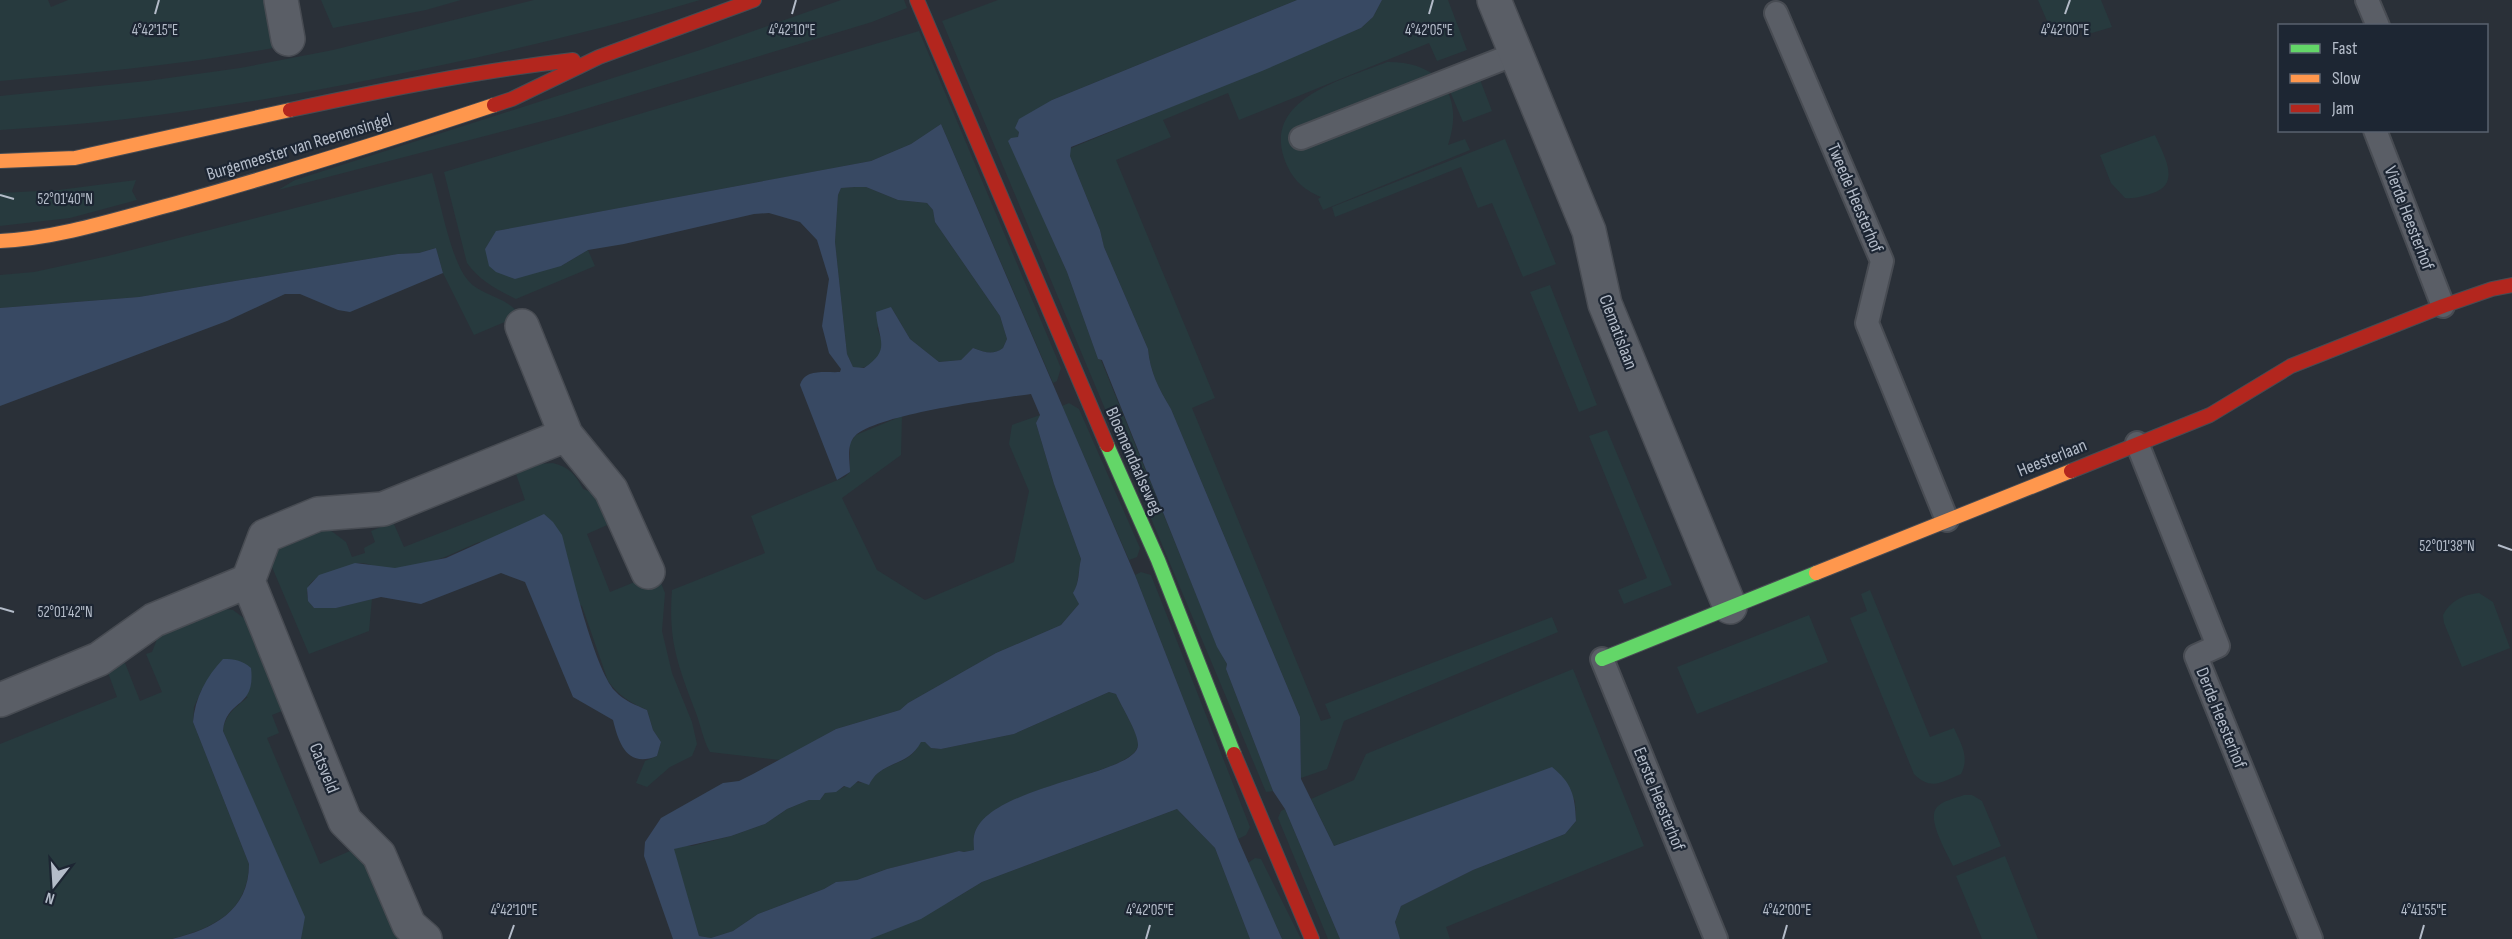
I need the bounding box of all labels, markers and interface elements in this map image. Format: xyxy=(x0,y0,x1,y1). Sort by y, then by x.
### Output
text: 4°42'15"E xyxy=(132,21,178,40)
text: 4°42'10"E xyxy=(768,21,816,40)
text: 4°42'05"E xyxy=(1405,21,1453,40)
text: 4°42'00"E xyxy=(2041,21,2089,40)
legend xyxy=(2278,24,2488,132)
text: Fast xyxy=(2332,38,2358,59)
text: Slow xyxy=(2332,68,2361,89)
text: Jam xyxy=(2331,98,2354,119)
street label: Burgemeester van Reenensingel xyxy=(204,109,394,185)
street label: Tweede Heesterhof xyxy=(1823,140,1888,257)
street label: Vierde Heesterhof xyxy=(2380,163,2439,274)
text: 52°01'40"N xyxy=(37,190,93,209)
street label: Clematislaan xyxy=(1594,292,1642,372)
street label: Bloemendaalseweg xyxy=(1101,404,1167,518)
street label: Heesterlaan xyxy=(2014,435,2090,481)
text: 52°01'38"N xyxy=(2419,537,2475,556)
text: 52°01'42"N xyxy=(37,603,93,622)
street label: Derde Heesterhof xyxy=(2191,665,2251,772)
street label: Catsveld xyxy=(305,740,343,796)
street label: Eerste Heesterhof xyxy=(1629,744,1690,854)
north arrow xyxy=(24,855,84,915)
text: N xyxy=(43,888,57,908)
text: 4°42'10"E xyxy=(490,901,538,920)
text: 4°42'05"E xyxy=(1126,901,1174,920)
text: 4°42'00"E xyxy=(1763,901,1811,920)
text: 4°41'55"E xyxy=(2401,901,2447,920)

